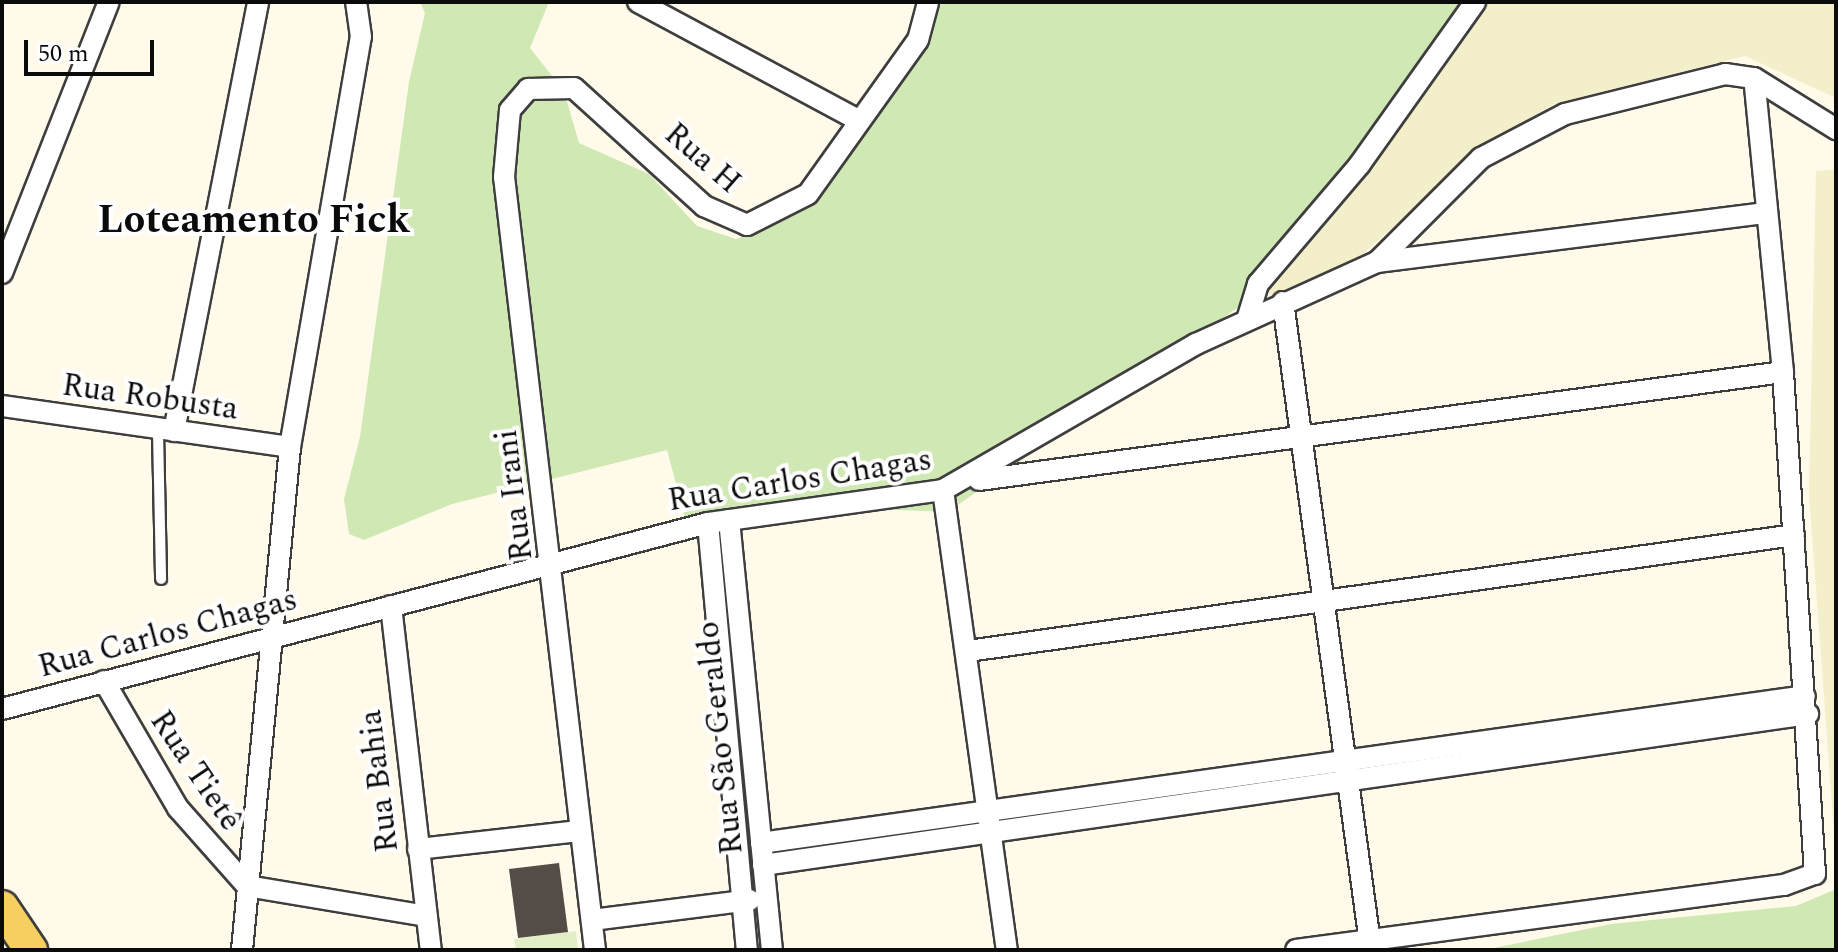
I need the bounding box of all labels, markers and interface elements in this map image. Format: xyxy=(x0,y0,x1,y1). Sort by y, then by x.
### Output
scale bar xyxy=(28,24,158,74)
text: 50 m xyxy=(38,36,89,72)
street label: Rua H xyxy=(656,115,748,203)
district label: Loteamento Fick xyxy=(98,197,410,245)
street label: Rua Robusta xyxy=(60,367,240,429)
street label: Rua Irani xyxy=(488,427,542,563)
street label: Rua Carlos Chagas xyxy=(665,441,935,521)
street label: Rua Carlos Chagas xyxy=(34,581,302,687)
street label: Rua São Geraldo xyxy=(690,619,752,857)
street label: Rua Tietê xyxy=(141,704,249,838)
street label: Rua Bahia xyxy=(352,707,408,855)

